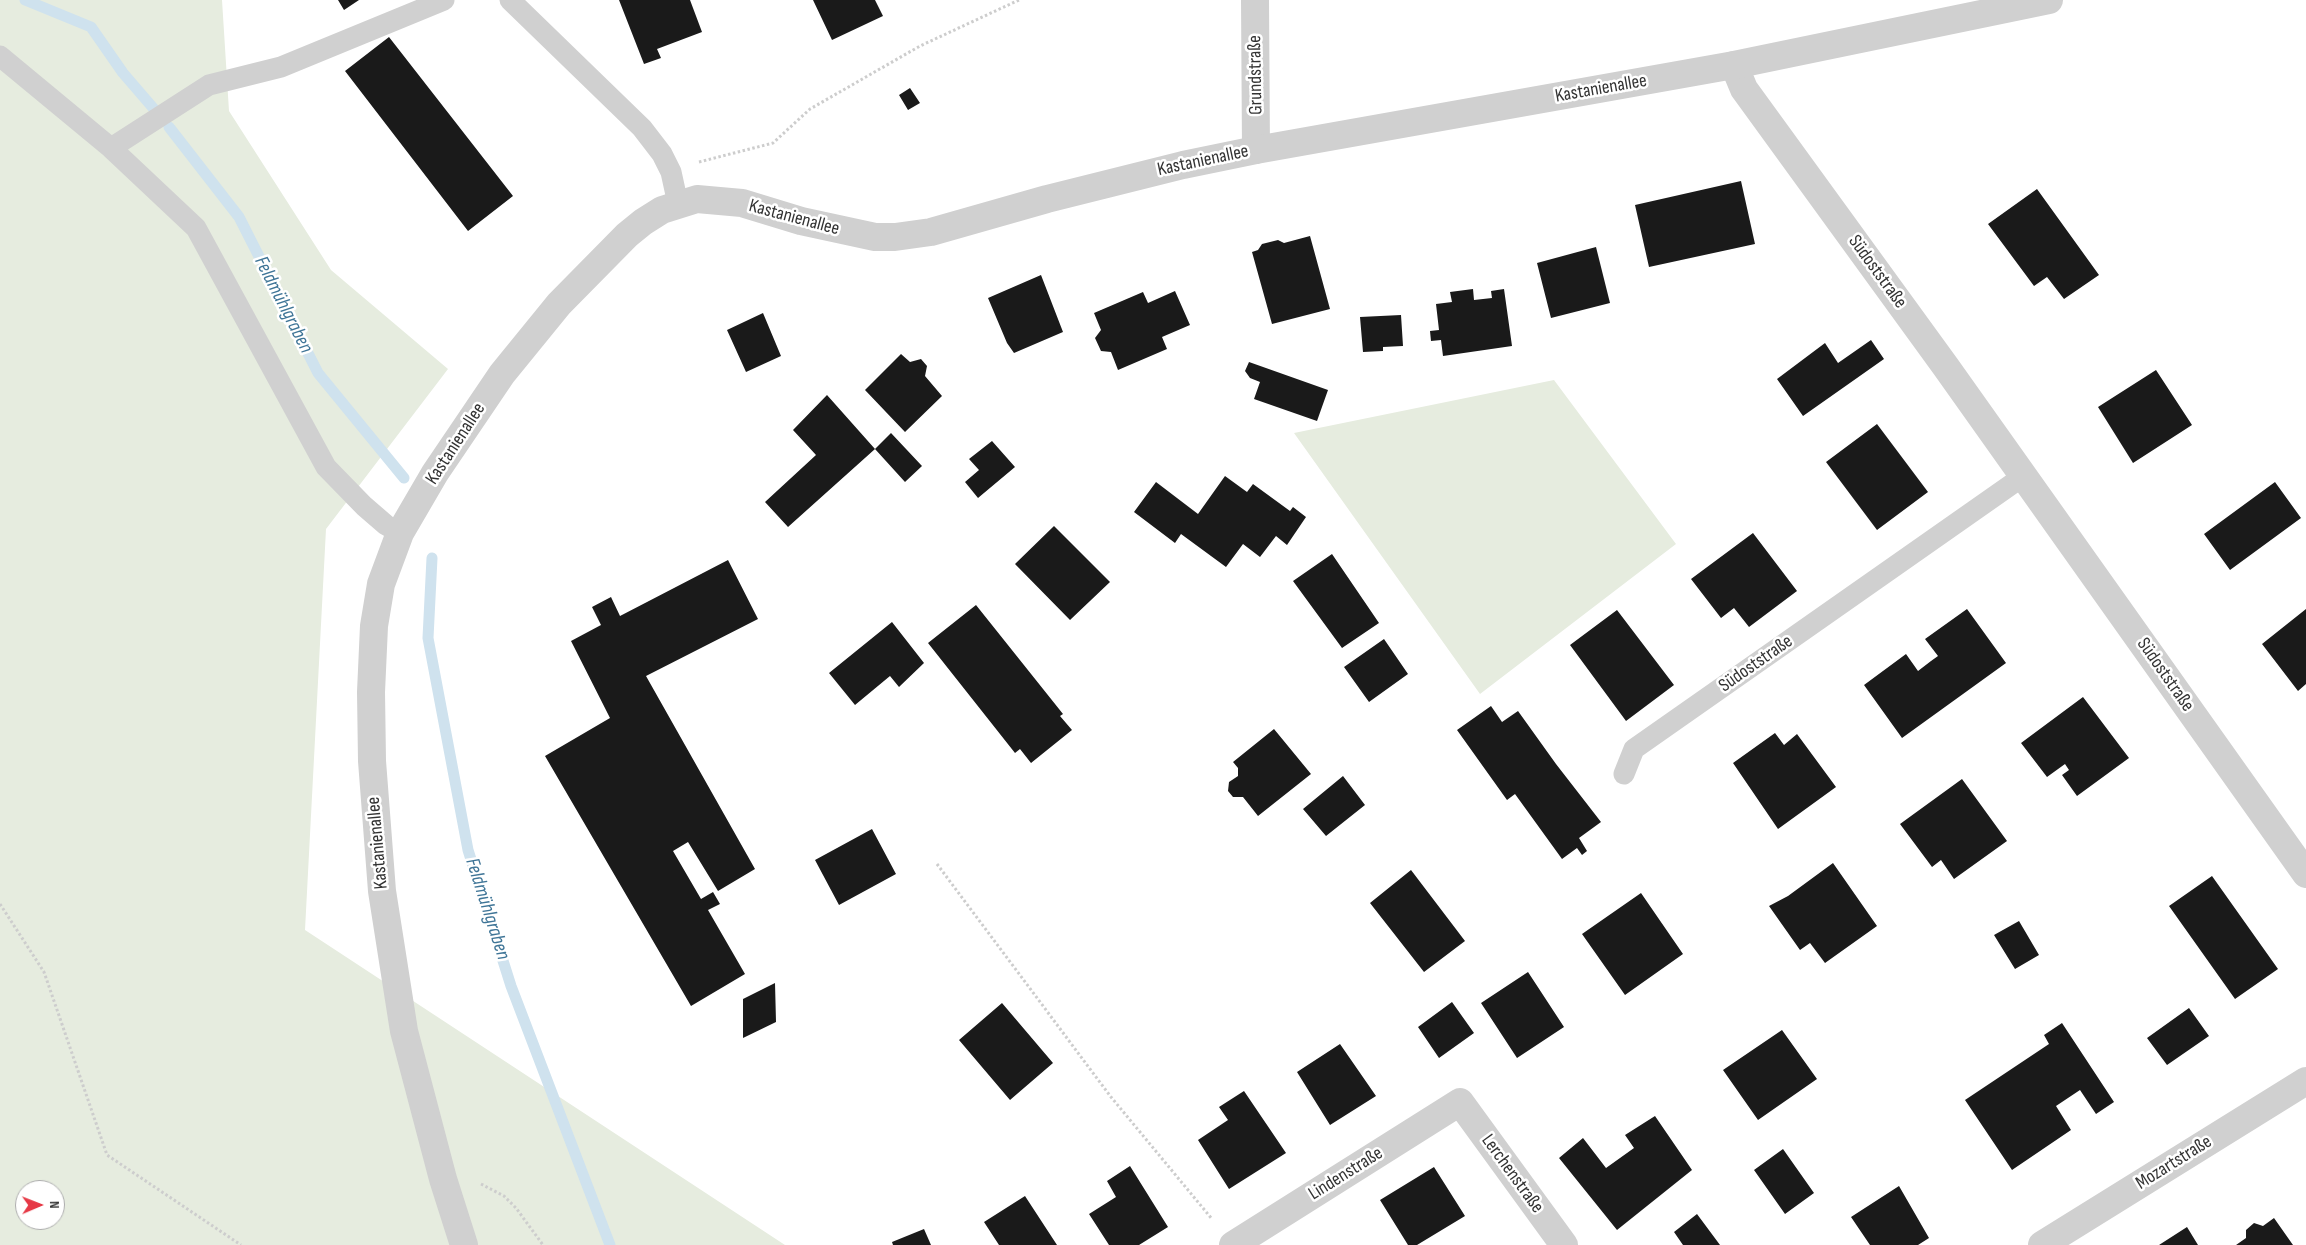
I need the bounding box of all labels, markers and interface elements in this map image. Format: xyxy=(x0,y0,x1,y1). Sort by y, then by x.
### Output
street label: Grundstraße xyxy=(1244,35,1268,115)
street label: Kastanienallee xyxy=(1553,70,1649,108)
street label: Kastanienallee xyxy=(1155,140,1251,182)
street label: Kastanienallee xyxy=(746,195,842,241)
street label: Südoststraße xyxy=(1843,231,1911,313)
water label: Feldmühlgraben xyxy=(248,253,318,357)
street label: Kastanienallee xyxy=(421,399,491,489)
street label: Südoststraße xyxy=(1715,630,1797,698)
street label: Südoststraße xyxy=(2131,634,2199,716)
street label: Kastanienallee xyxy=(363,796,393,890)
water label: Feldmühlgraben xyxy=(459,855,515,963)
street label: Lerchenstraße xyxy=(1476,1130,1548,1218)
street label: Mozartstraße xyxy=(2132,1131,2216,1195)
street label: Lindenstraße xyxy=(1305,1142,1387,1206)
north arrow xyxy=(15,1180,65,1230)
text: N xyxy=(46,1201,63,1209)

